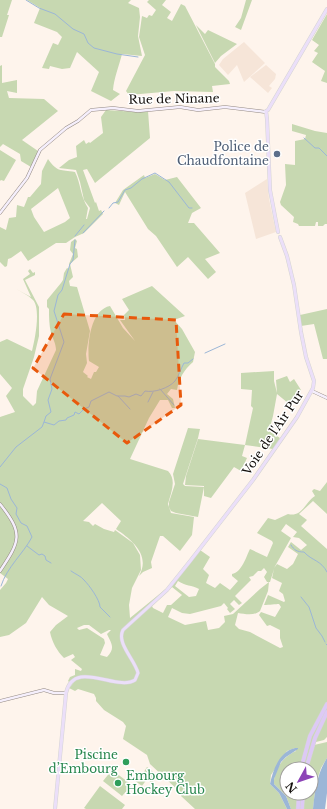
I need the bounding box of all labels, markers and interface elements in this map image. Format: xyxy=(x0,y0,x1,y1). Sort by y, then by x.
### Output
street label: Rue de Ninane xyxy=(128,90,220,107)
place label: Police de Chaudfontaine xyxy=(177,139,269,168)
marker: Police de Chaudfontaine xyxy=(272,149,282,159)
street label: Voie de l'Air Pur xyxy=(238,387,307,479)
place label: Piscine d’Embourg xyxy=(49,747,119,776)
marker: Piscine d’Embourg xyxy=(121,757,131,767)
north arrow xyxy=(279,761,319,801)
place label: Embourg Hockey Club xyxy=(126,768,205,797)
marker: Embourg Hockey Club xyxy=(113,778,123,788)
text: N xyxy=(282,778,300,796)

